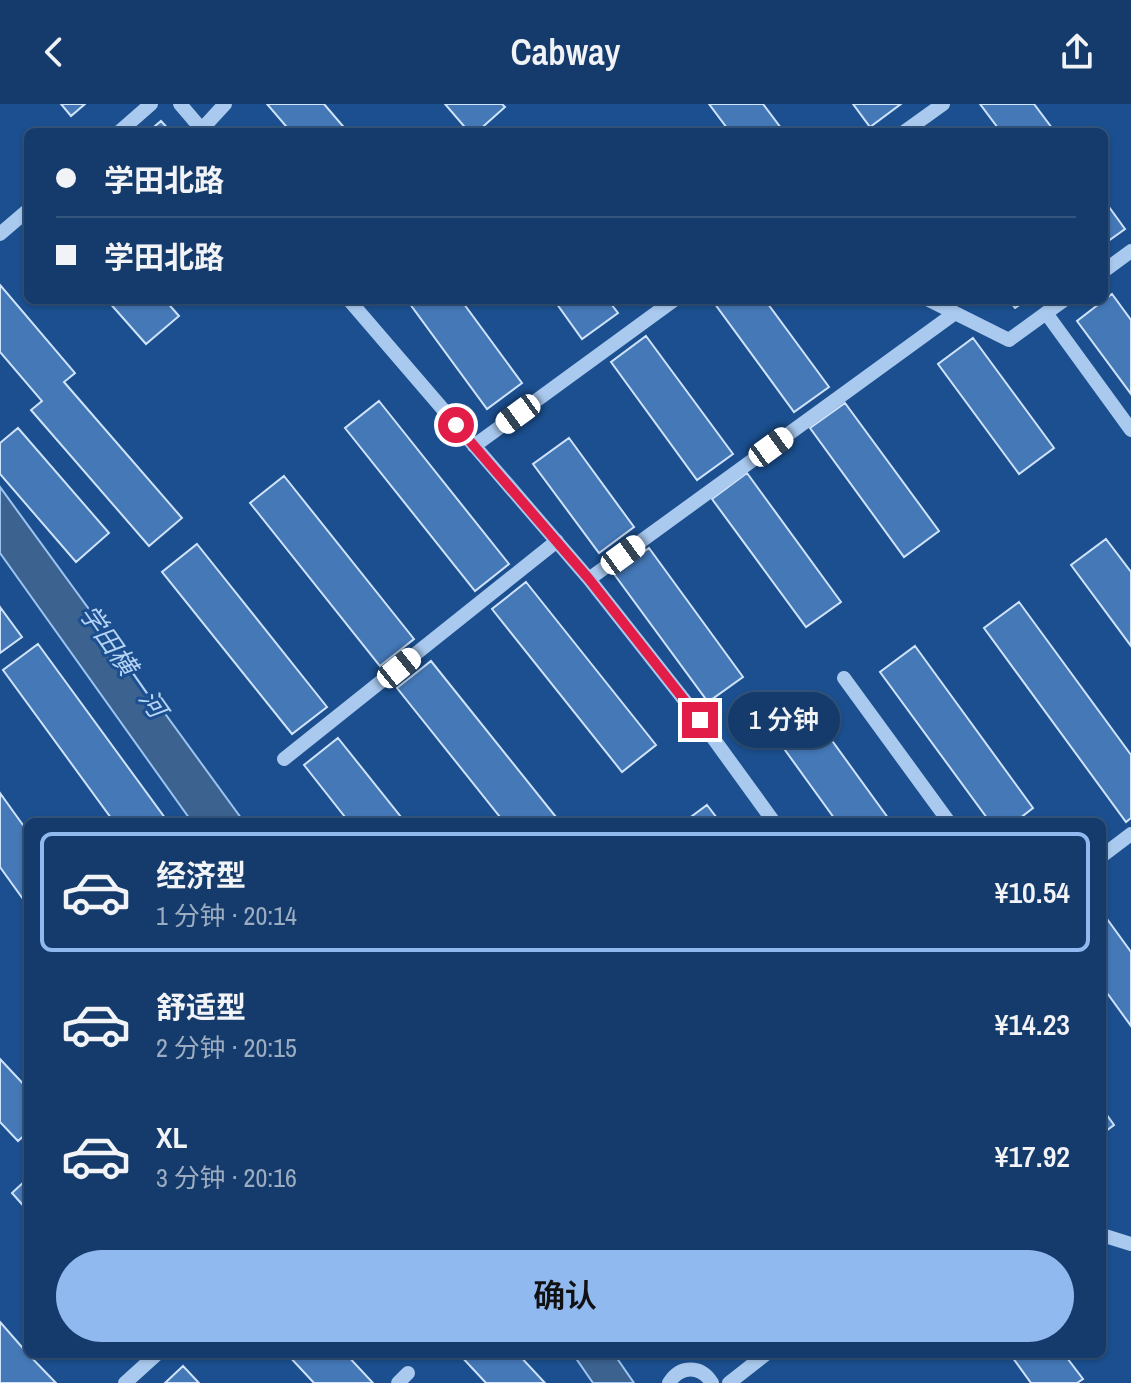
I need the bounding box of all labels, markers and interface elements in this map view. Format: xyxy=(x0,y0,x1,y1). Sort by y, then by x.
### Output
text: Cabway xyxy=(511,28,620,76)
icon: back xyxy=(32,30,76,74)
icon: share xyxy=(1055,30,1099,74)
text: 学田北路 xyxy=(104,160,224,200)
text: 学田北路 xyxy=(104,237,224,277)
car xyxy=(492,390,544,438)
route start xyxy=(438,407,474,443)
car xyxy=(745,423,797,471)
car xyxy=(597,531,649,579)
water label: 学田横一河 xyxy=(72,597,178,728)
car xyxy=(373,644,425,692)
callout: 1 分钟 xyxy=(728,692,840,748)
route end xyxy=(682,702,718,738)
text: 1 分钟 xyxy=(749,702,819,737)
text: 经济型 xyxy=(156,855,246,895)
icon: car xyxy=(60,856,132,928)
text: ¥10.54 xyxy=(995,872,1070,912)
text: 1 分钟 · 20:14 xyxy=(156,898,297,933)
text: 舒适型 xyxy=(156,987,246,1027)
icon: car xyxy=(60,988,132,1060)
text: ¥14.23 xyxy=(995,1004,1070,1044)
text: 2 分钟 · 20:15 xyxy=(156,1030,297,1065)
text: XL xyxy=(156,1117,187,1157)
icon: car xyxy=(60,1120,132,1192)
text: ¥17.92 xyxy=(995,1136,1070,1176)
text: 3 分钟 · 20:16 xyxy=(156,1160,297,1195)
button: 确认 xyxy=(56,1250,1074,1342)

